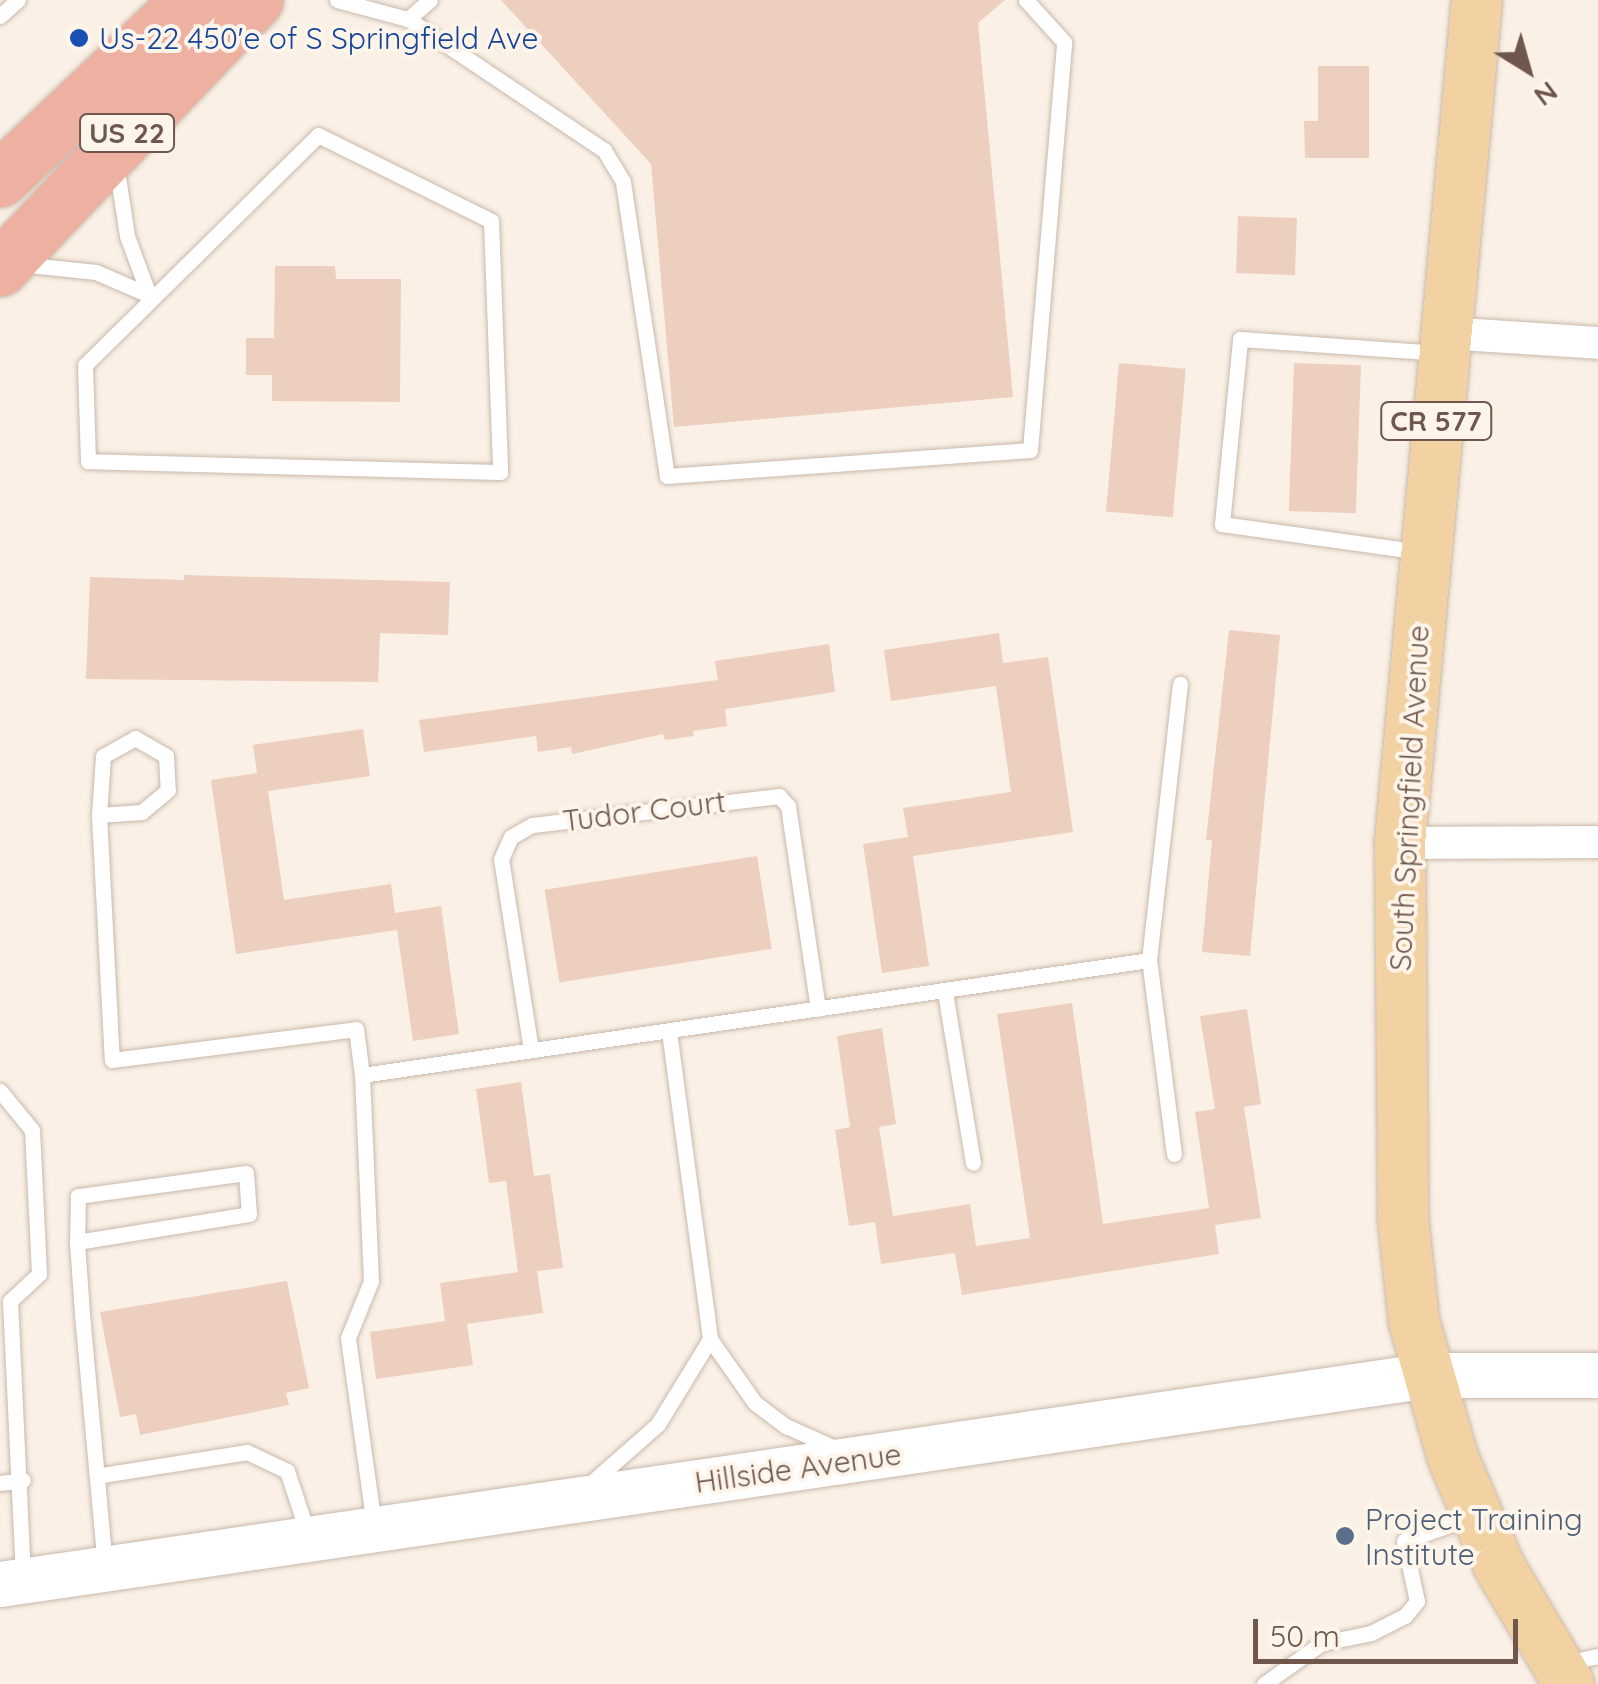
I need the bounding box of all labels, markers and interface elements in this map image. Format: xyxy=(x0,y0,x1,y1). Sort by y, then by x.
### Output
place label: Us-22 450'e of S Springfield Ave xyxy=(99,20,538,56)
north arrow xyxy=(1478,20,1578,120)
marker: Us-22 450'e of S Springfield Ave xyxy=(68,27,90,49)
text: N xyxy=(1528,74,1565,115)
road number: US 22 xyxy=(77,110,177,156)
road number: CR 577 xyxy=(1378,398,1494,444)
street label: South Springfield Avenue xyxy=(1382,624,1436,972)
street label: Tudor Court xyxy=(560,783,728,839)
street label: Hillside Avenue xyxy=(692,1436,904,1500)
place label: Project Training Institute xyxy=(1365,1501,1583,1572)
marker: Project Training Institute xyxy=(1334,1525,1356,1547)
scale bar xyxy=(1258,1599,1523,1661)
text: 50 m xyxy=(1270,1617,1340,1655)

